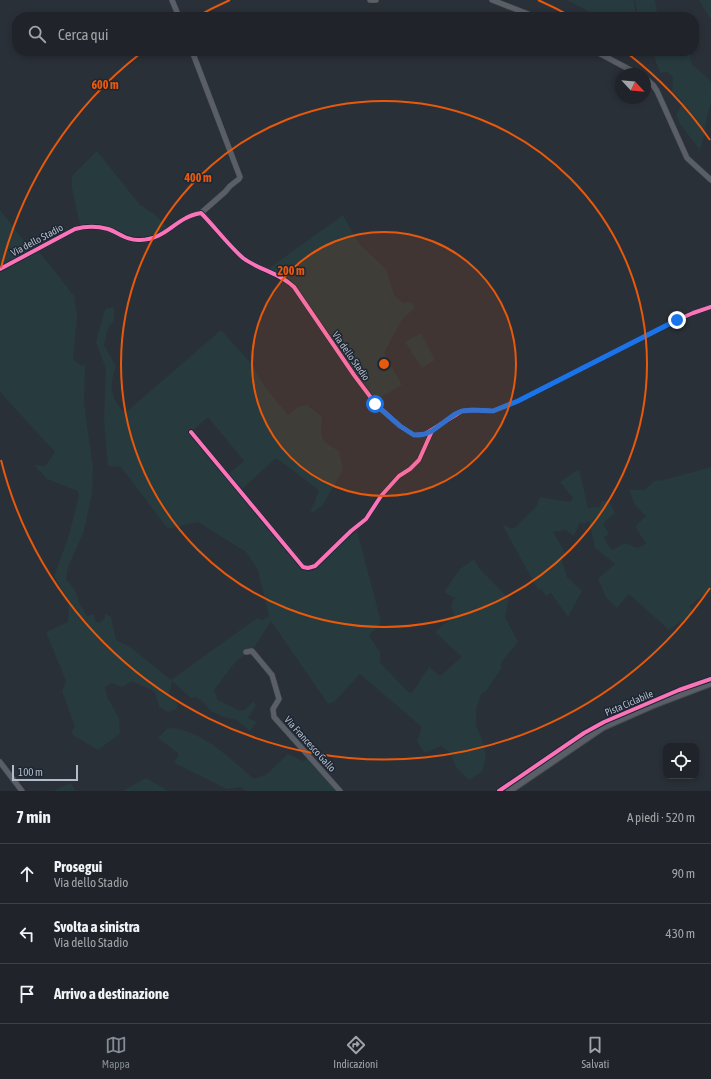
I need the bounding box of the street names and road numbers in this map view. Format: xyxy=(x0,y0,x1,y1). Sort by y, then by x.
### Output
street label: Via dello Stadio xyxy=(9,222,65,258)
street label: Via dello Stadio xyxy=(330,329,372,383)
street label: Pista Ciclabile xyxy=(603,688,655,718)
street label: Via Francesco Gallo xyxy=(282,714,338,774)

